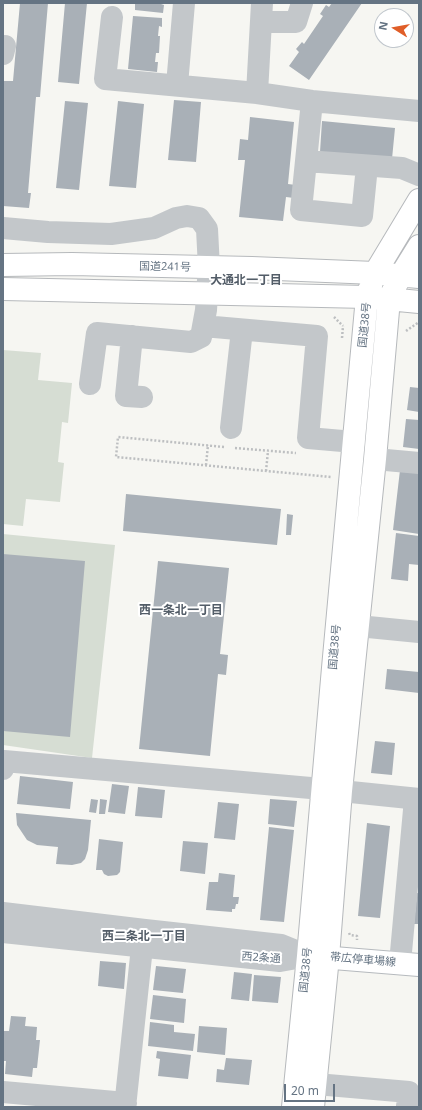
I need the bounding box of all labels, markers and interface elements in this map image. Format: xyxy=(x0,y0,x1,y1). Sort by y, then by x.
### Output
north arrow xyxy=(374,8,414,48)
text: N xyxy=(374,20,391,32)
street label: 国道241号 xyxy=(139,260,191,274)
district label: 大通北一丁目 xyxy=(210,274,282,288)
street label: 国道38号 xyxy=(356,302,374,348)
district label: 西一条北一丁目 xyxy=(139,604,223,618)
street label: 国道38号 xyxy=(326,624,344,670)
district label: 西二条北一丁目 xyxy=(102,930,186,944)
street label: 国道38号 xyxy=(297,947,315,993)
street label: 西2条通 xyxy=(241,950,281,966)
street label: 帯広停車場線 xyxy=(330,951,396,969)
scale bar xyxy=(286,1076,337,1102)
text: 20 m xyxy=(291,1082,319,1099)

